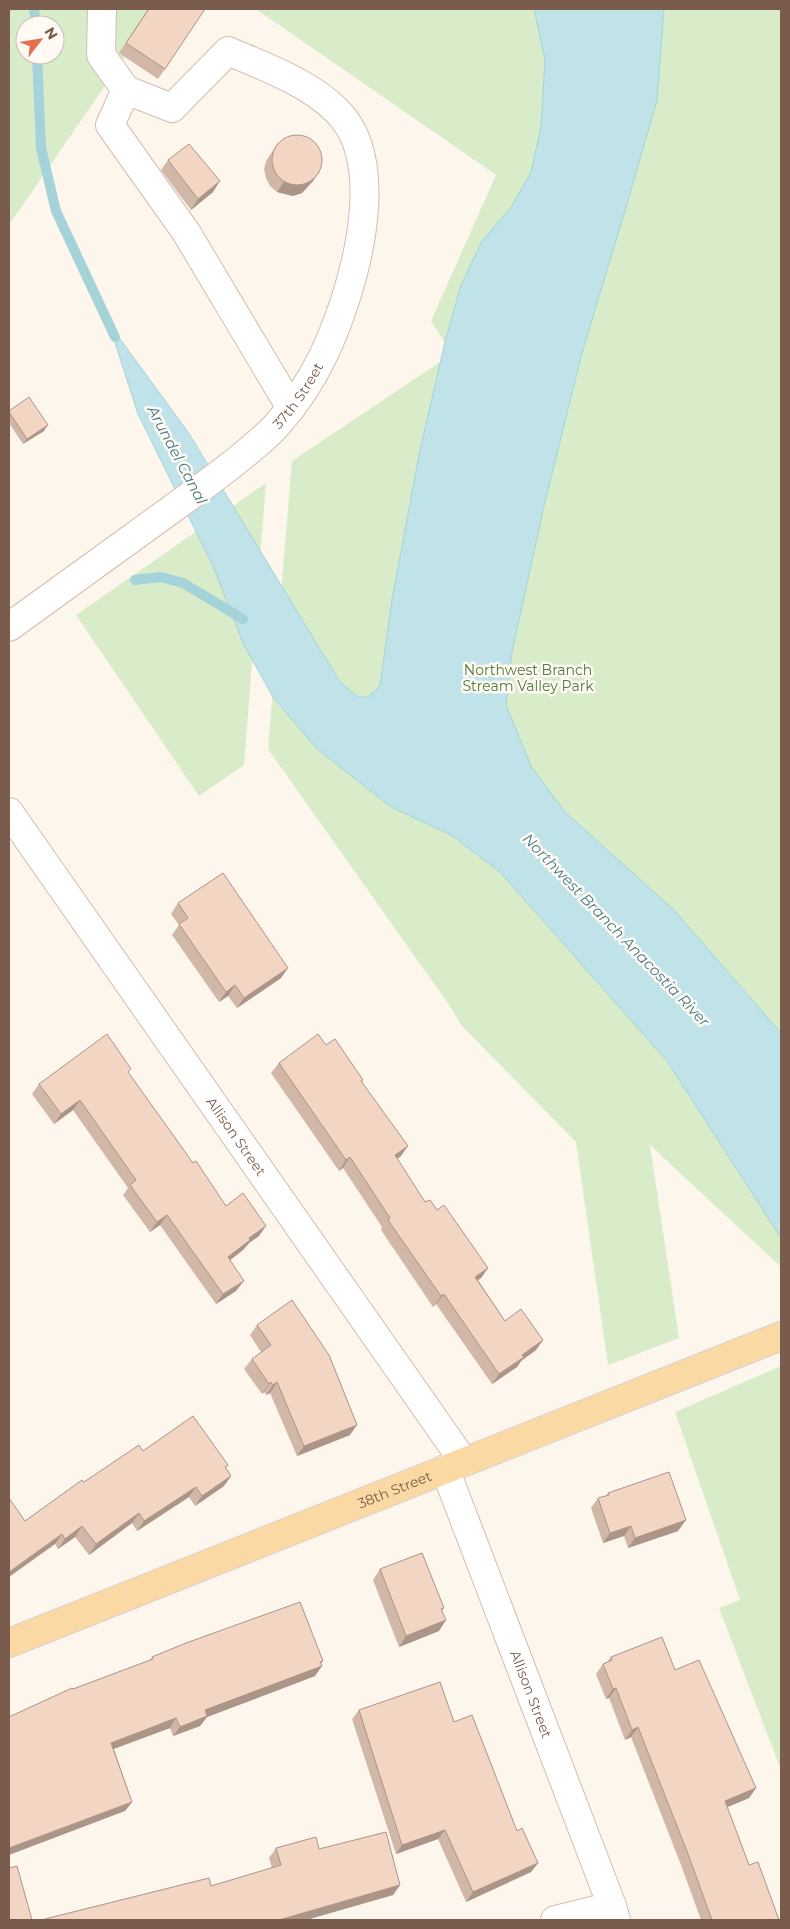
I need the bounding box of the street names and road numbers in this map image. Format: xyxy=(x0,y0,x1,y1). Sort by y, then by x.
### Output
street label: 37th Street xyxy=(269,359,327,433)
street label: Allison Street xyxy=(202,1093,270,1180)
street label: 38th Street xyxy=(355,1467,435,1512)
street label: Allison Street xyxy=(506,1648,556,1741)

